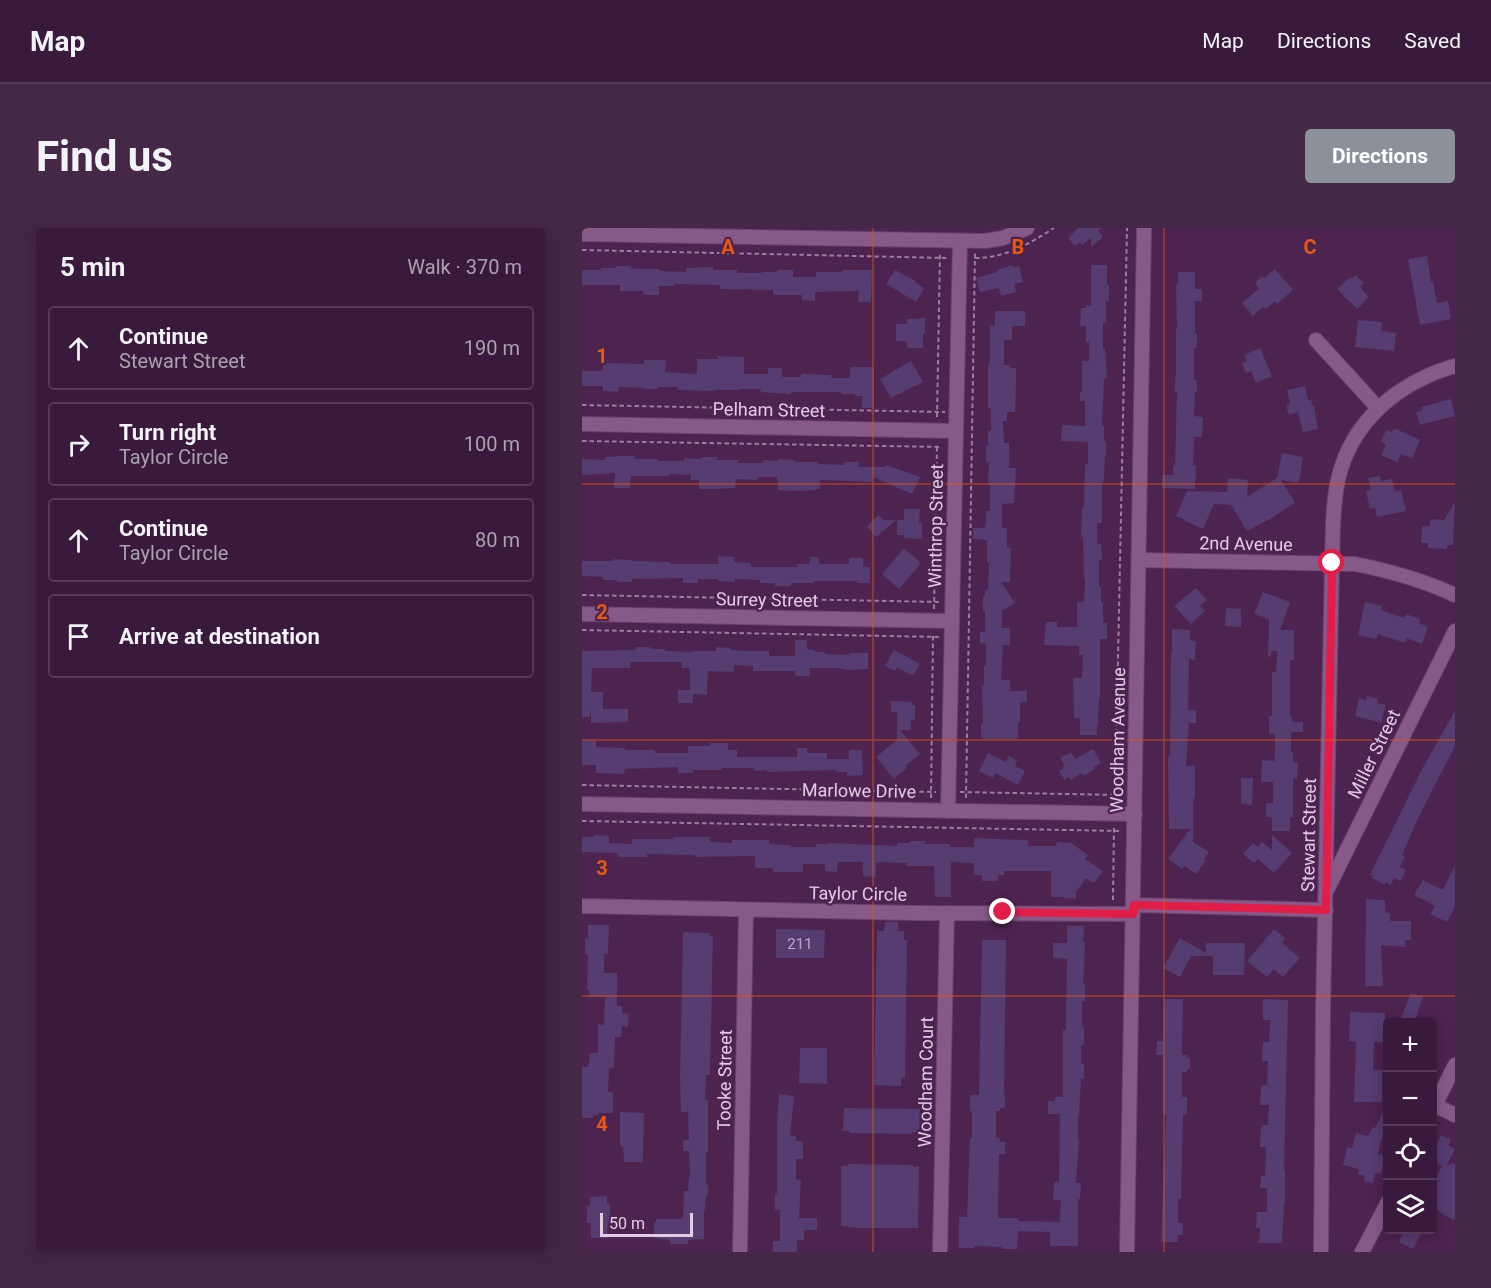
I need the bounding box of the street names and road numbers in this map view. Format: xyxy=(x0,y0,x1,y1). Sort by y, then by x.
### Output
street label: Pelham Street xyxy=(713,398,826,421)
street label: Winthrop Street xyxy=(924,464,947,588)
street label: 2nd Avenue xyxy=(1199,532,1293,555)
street label: Surrey Street xyxy=(716,588,819,611)
street label: Woodham Avenue xyxy=(1106,667,1129,813)
street label: Miller Street xyxy=(1343,706,1404,802)
street label: Stewart Street xyxy=(1297,778,1320,892)
street label: Marlowe Drive xyxy=(802,779,916,802)
street label: Taylor Circle xyxy=(809,882,907,905)
street label: Woodham Court xyxy=(914,1016,937,1148)
street label: Tooke Street xyxy=(713,1029,736,1131)

